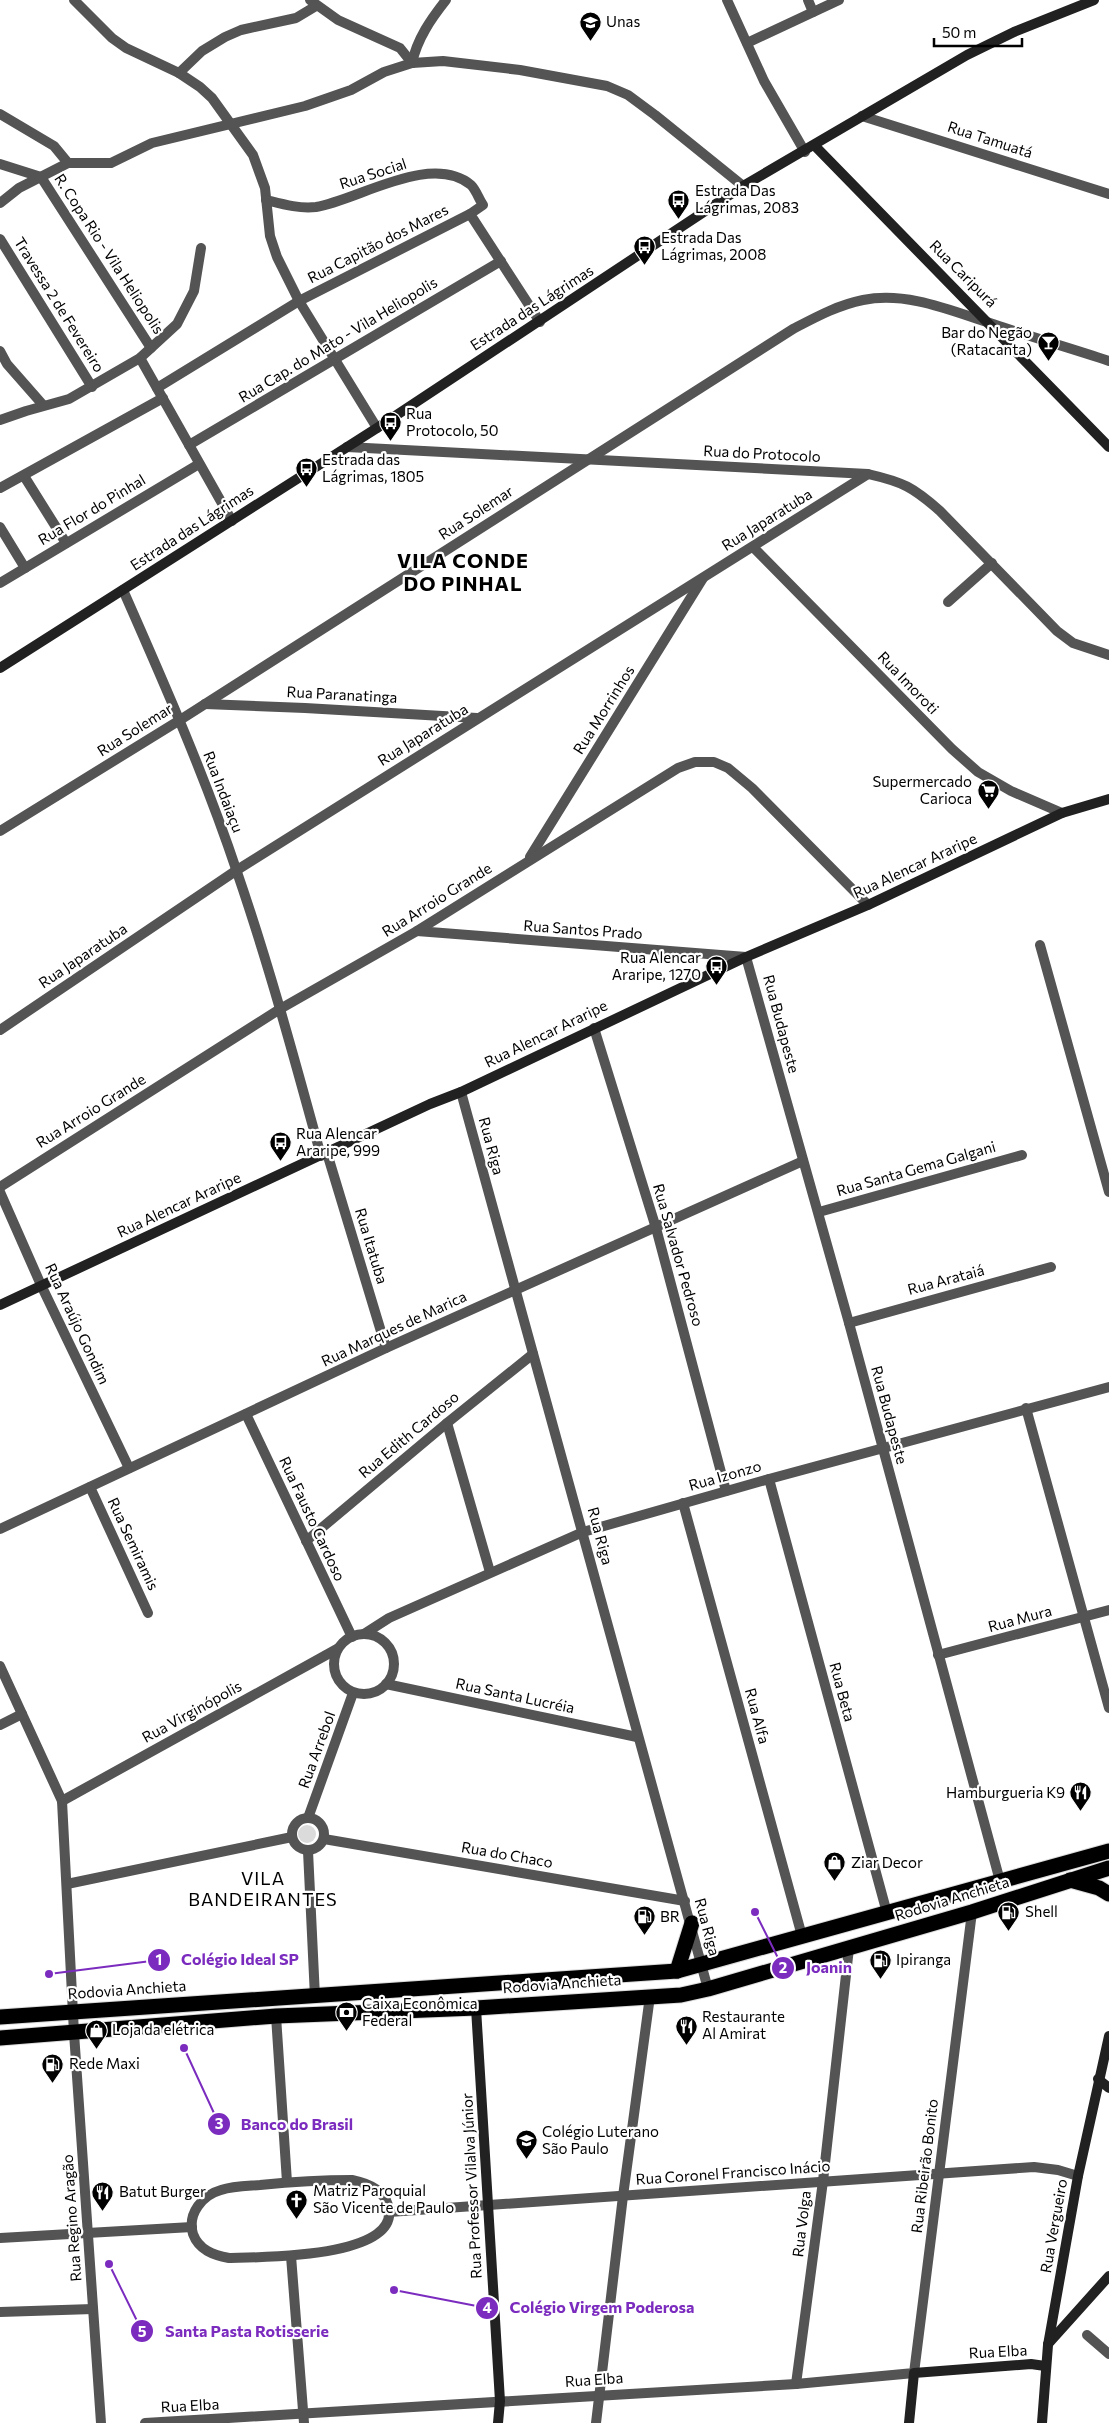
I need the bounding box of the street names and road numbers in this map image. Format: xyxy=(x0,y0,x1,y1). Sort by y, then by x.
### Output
street label: Rua Tamuatá xyxy=(945,117,1035,161)
street label: Rua Social xyxy=(337,154,409,192)
street label: R. Copa Rio - Vila Heliopolis xyxy=(51,170,168,337)
street label: Rua Capitão dos Mares xyxy=(304,200,451,286)
street label: Travessa 2 de Fevereiro xyxy=(11,234,109,375)
street label: Rua Caripurá xyxy=(926,236,1001,311)
street label: Estrada das Lágrimas xyxy=(467,261,597,354)
street label: Rua Cap. do Mato - Vila Heliopolis xyxy=(235,272,440,406)
street label: Rua do Protocolo xyxy=(703,441,821,465)
street label: Rua Flor do Pinhal xyxy=(35,470,148,548)
street label: Estrada das Lágrimas xyxy=(127,481,257,574)
street label: Rua Solemar xyxy=(435,481,516,543)
street label: Rua Japaratuba xyxy=(718,484,815,554)
street label: Rua Imoroti xyxy=(874,647,943,717)
street label: Rua Morrinhos xyxy=(569,662,638,757)
street label: Rua Paranatinga xyxy=(286,682,398,706)
street label: Rua Solemar xyxy=(93,699,175,759)
street label: Rua Japaratuba xyxy=(374,699,471,769)
street label: Rua Indaiaçu xyxy=(200,748,248,835)
street label: Rua Alencar Araripe xyxy=(850,828,979,902)
street label: Rua Arroio Grande xyxy=(378,858,495,940)
street label: Rua Santos Prado xyxy=(523,916,643,942)
street label: Rua Japaratuba xyxy=(35,919,130,991)
street label: Rua Budapeste xyxy=(760,973,804,1075)
street label: Rua Alencar Araripe xyxy=(481,995,610,1071)
street label: Rua Arroio Grande xyxy=(32,1069,149,1151)
street label: Rua Riga xyxy=(476,1115,508,1176)
street label: Rua Santa Gema Galgani xyxy=(834,1137,997,1199)
street label: Rua Alencar Araripe xyxy=(114,1167,243,1241)
street label: Rua Salvador Pedroso xyxy=(650,1181,708,1328)
street label: Rua Itatuba xyxy=(352,1206,392,1286)
street label: Rua Araújo Gondim xyxy=(42,1260,114,1387)
street label: Rua Arataiá xyxy=(905,1260,986,1298)
street label: Rua Marques de Marica xyxy=(318,1287,469,1370)
street label: Rua Budapeste xyxy=(868,1364,912,1466)
street label: Rua Edith Cardoso xyxy=(355,1387,462,1481)
street label: Rua Fausto Cardoso xyxy=(276,1453,350,1584)
street label: Rua Izonzo xyxy=(686,1456,763,1494)
street label: Rua Semiramis xyxy=(105,1494,163,1593)
street label: Rua Riga xyxy=(585,1505,617,1566)
street label: Rua Mura xyxy=(986,1601,1054,1635)
street label: Rua Beta xyxy=(826,1660,859,1723)
street label: Rua Santa Lucréia xyxy=(454,1674,576,1716)
street label: Rua Virginópolis xyxy=(139,1676,245,1746)
street label: Rua Alfa xyxy=(742,1686,774,1746)
street label: Rua Arrebol xyxy=(294,1709,338,1791)
street label: Rua do Chaco xyxy=(460,1837,554,1871)
street label: Rodovia Anchieta xyxy=(892,1872,1011,1924)
street label: Rua Riga xyxy=(692,1896,724,1957)
street label: Rodovia Anchieta xyxy=(502,1970,622,1996)
street label: Rodovia Anchieta xyxy=(67,1976,187,2002)
street label: Rua Professor Vilalva Júnior xyxy=(457,2093,485,2279)
street label: Rua Ribeirão Bonito xyxy=(907,2098,941,2234)
street label: Rua Regino Aragão xyxy=(58,2154,84,2282)
street label: Rua Coronel Francisco Inácio xyxy=(635,2156,831,2188)
street label: Rua Vergueiro xyxy=(1036,2177,1070,2274)
street label: Rua Volga xyxy=(788,2190,814,2258)
street label: Rua Elba xyxy=(968,2340,1028,2362)
street label: Rua Elba xyxy=(564,2368,624,2390)
street label: Rua Elba xyxy=(160,2394,220,2416)

